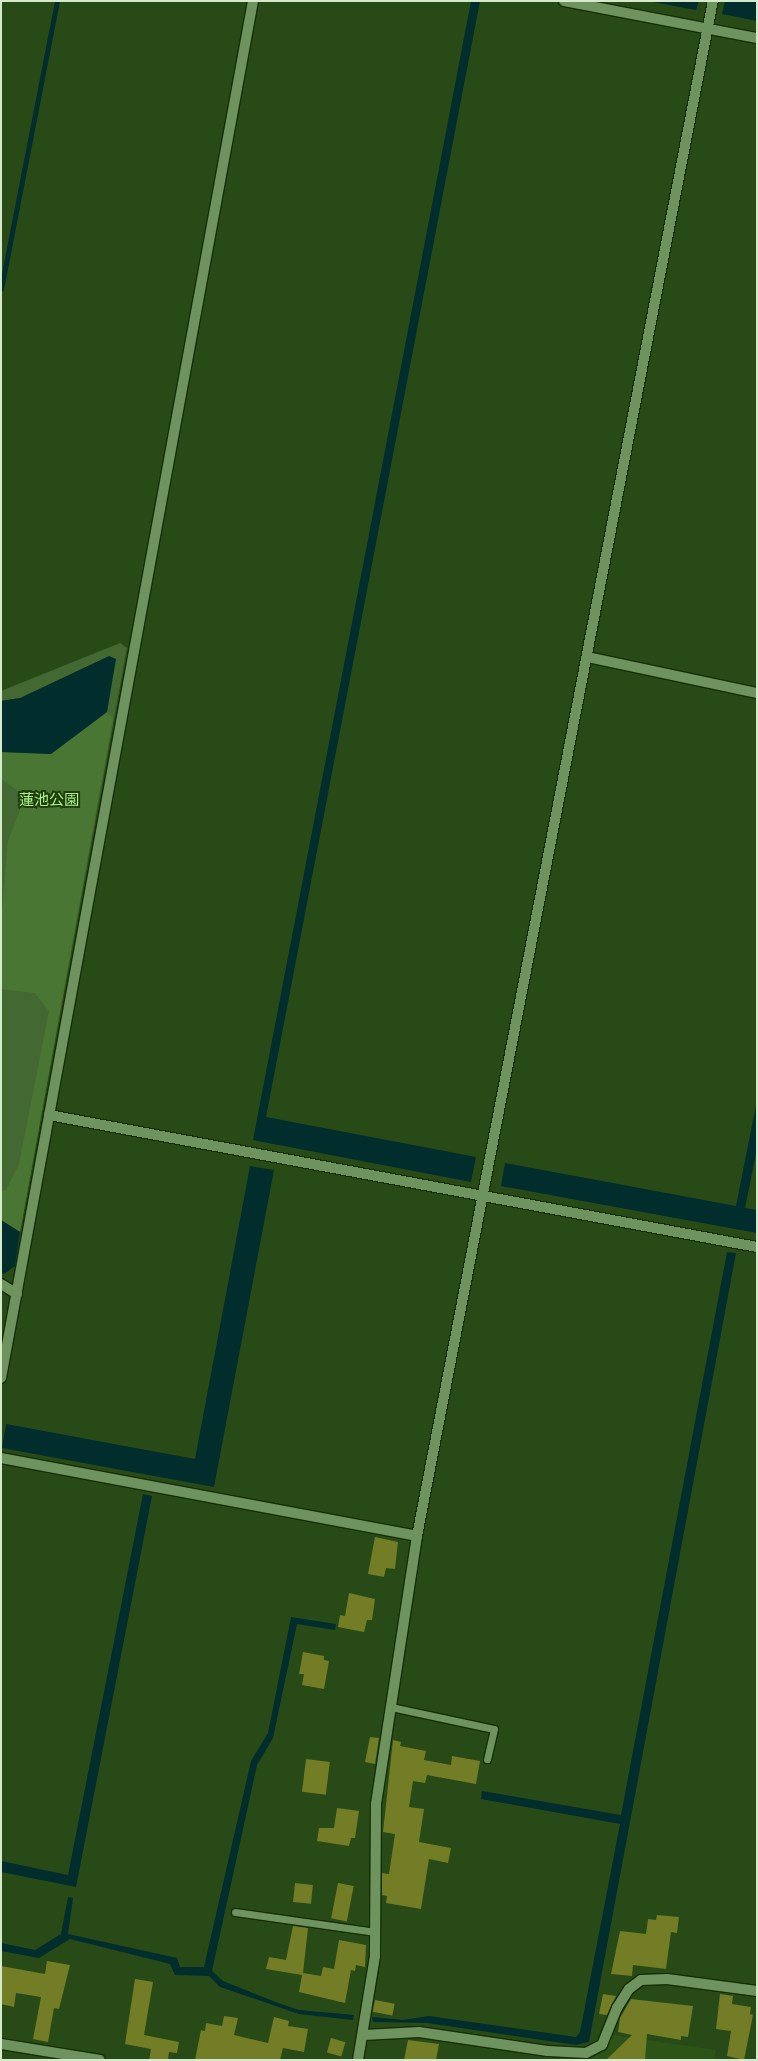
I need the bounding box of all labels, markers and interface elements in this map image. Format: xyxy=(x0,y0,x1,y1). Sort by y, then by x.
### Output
park label: 蓮池公園 xyxy=(19,792,79,810)

